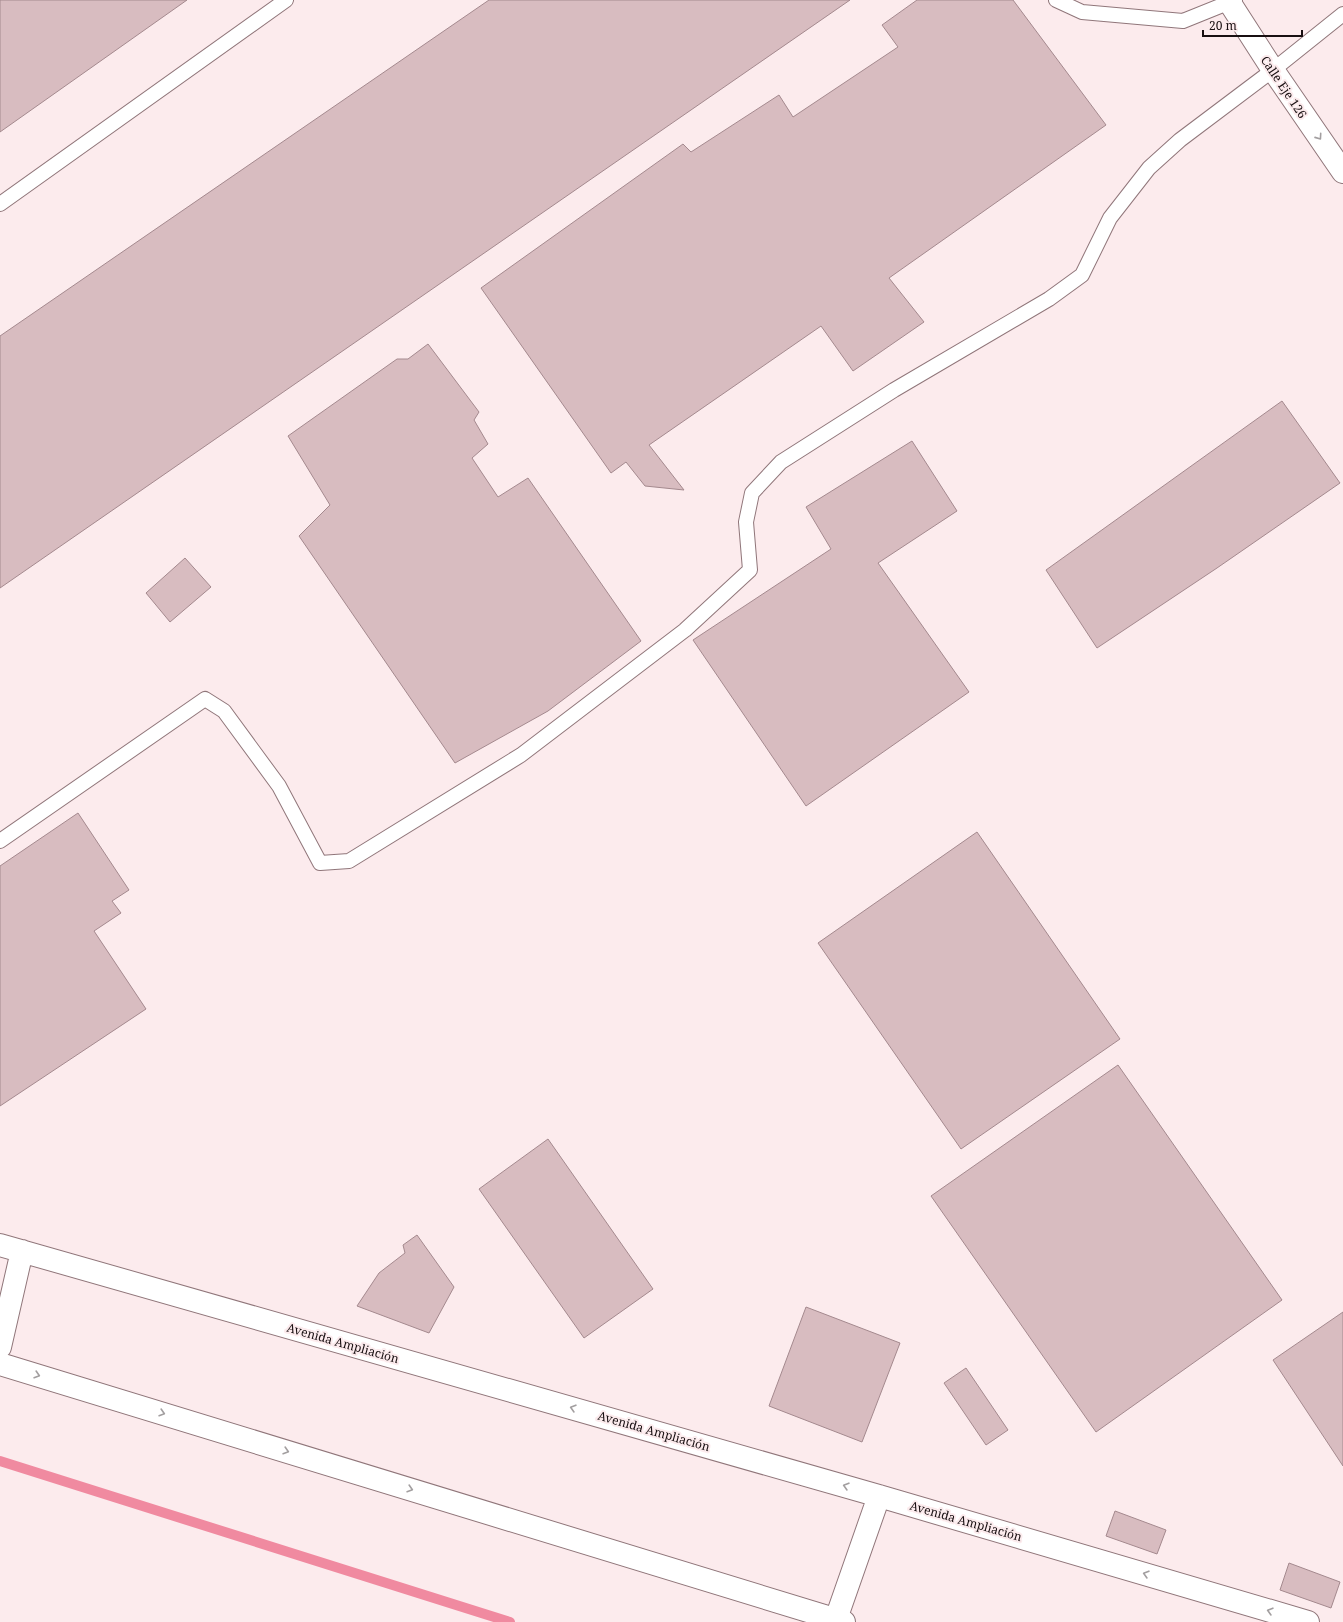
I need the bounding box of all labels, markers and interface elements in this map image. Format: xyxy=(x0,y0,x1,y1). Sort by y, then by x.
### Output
scale bar xyxy=(1203,12,1302,38)
text: 20 m xyxy=(1209,17,1237,34)
street label: Calle Eje 126 xyxy=(1257,52,1311,122)
one-way arrow xyxy=(1314,133,1321,140)
street label: Avenida Ampliación xyxy=(285,1319,401,1367)
one-way arrow xyxy=(34,1370,41,1379)
one-way arrow xyxy=(570,1404,577,1413)
street label: Avenida Ampliación xyxy=(596,1407,712,1455)
one-way arrow xyxy=(158,1408,165,1417)
one-way arrow xyxy=(282,1446,289,1455)
one-way arrow xyxy=(843,1482,850,1491)
one-way arrow xyxy=(407,1484,414,1493)
street label: Avenida Ampliación xyxy=(908,1497,1024,1545)
one-way arrow xyxy=(1142,1570,1149,1579)
one-way arrow xyxy=(1267,1607,1274,1616)

